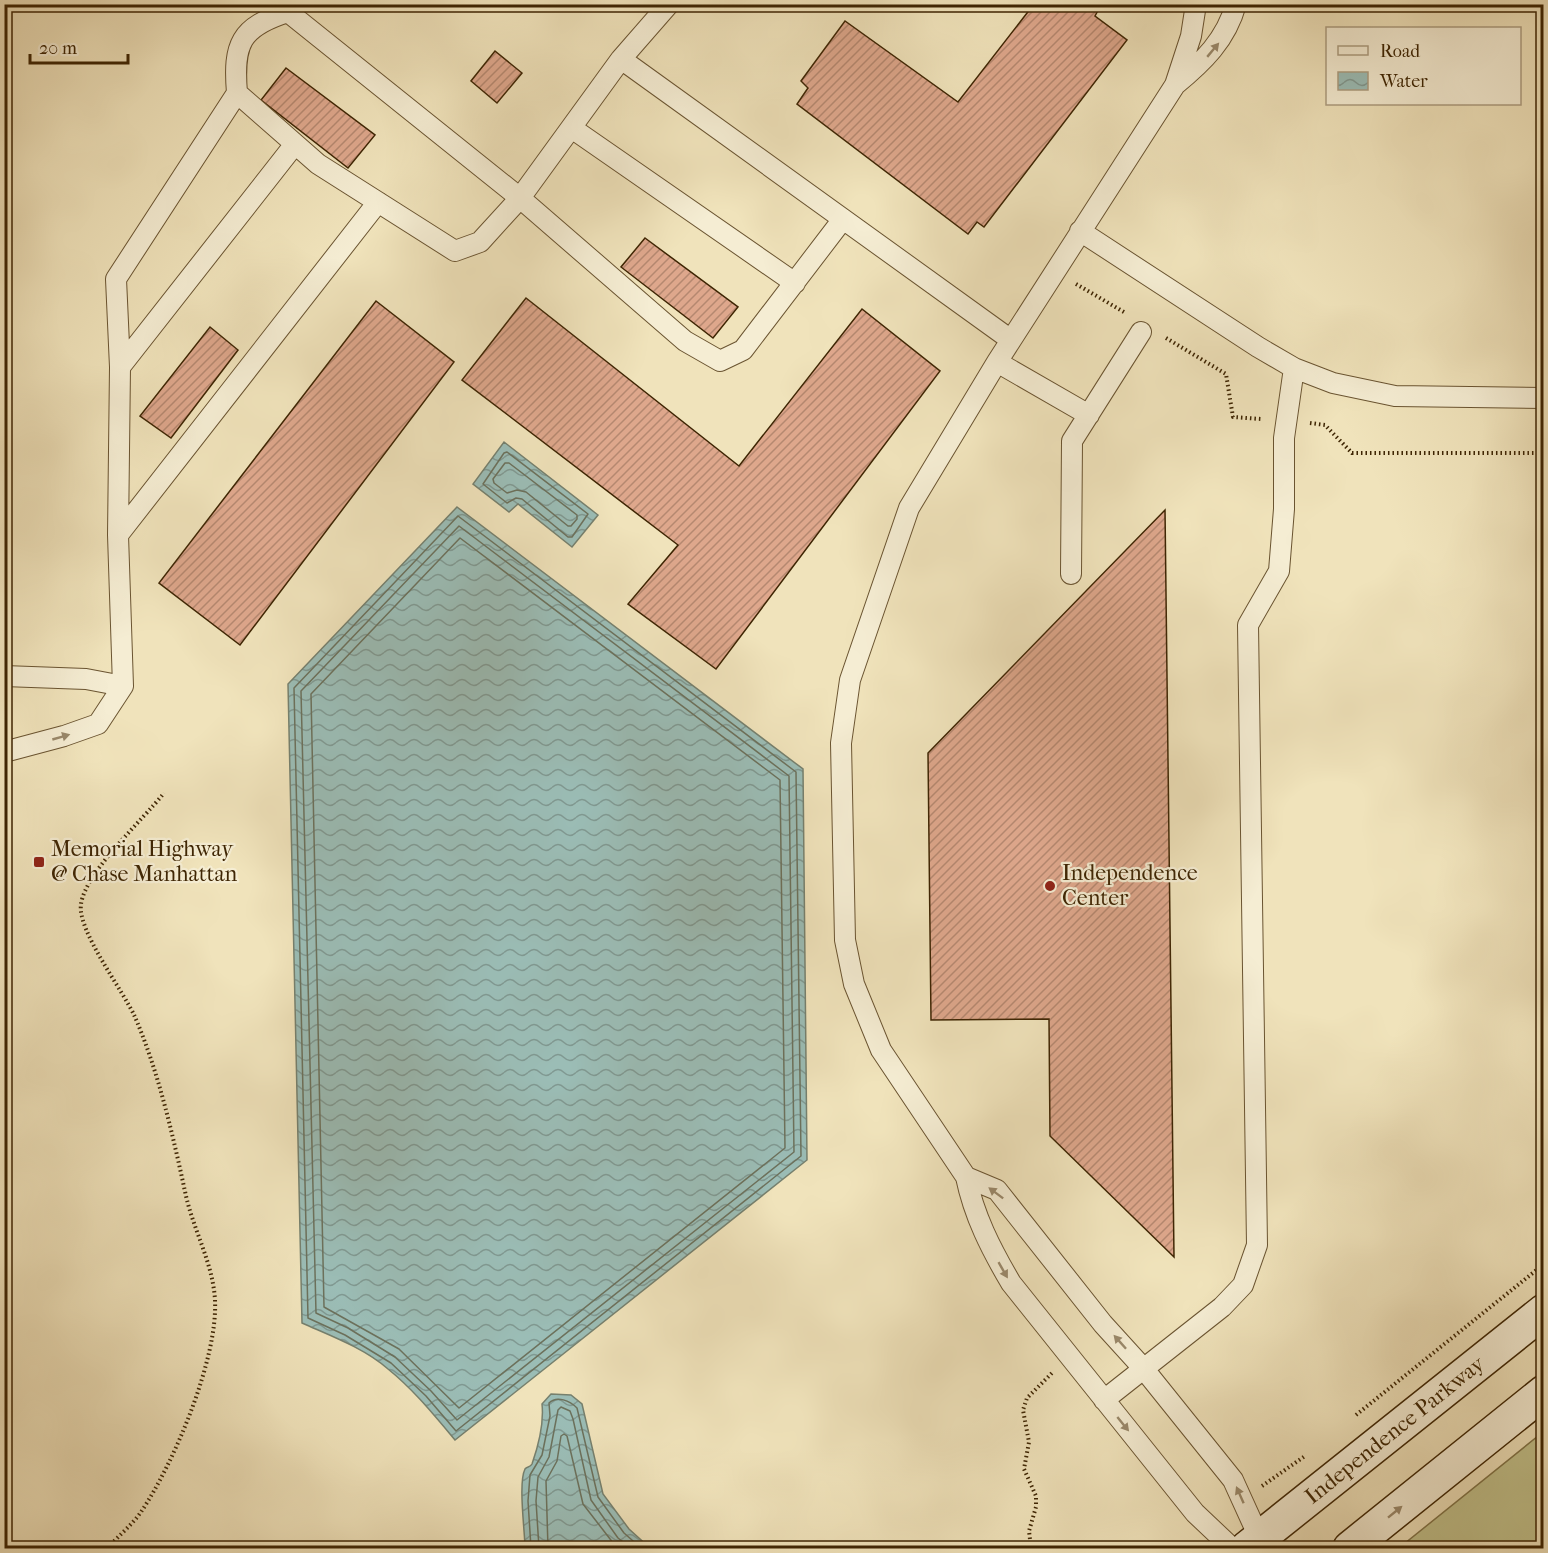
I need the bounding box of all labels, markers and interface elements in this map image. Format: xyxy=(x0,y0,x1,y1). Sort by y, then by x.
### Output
scale bar xyxy=(30,27,128,65)
legend xyxy=(1326,27,1521,105)
text: 20 m xyxy=(39,38,77,59)
text: Road xyxy=(1380,41,1420,62)
one-way arrow xyxy=(1206,42,1219,58)
text: Water xyxy=(1379,71,1428,92)
one-way arrow xyxy=(52,731,70,741)
place label: Memorial Highway @ Chase Manhattan xyxy=(51,836,238,887)
marker: Memorial Highway @ Chase Manhattan xyxy=(32,855,46,869)
place label: Independence Center xyxy=(1062,860,1198,911)
marker: Independence Center xyxy=(1043,879,1057,893)
one-way arrow xyxy=(988,1186,1004,1199)
one-way arrow xyxy=(998,1262,1008,1279)
one-way arrow xyxy=(1114,1335,1127,1350)
street label: Independence Parkway xyxy=(1300,1350,1491,1510)
one-way arrow xyxy=(1116,1416,1129,1431)
one-way arrow xyxy=(1235,1486,1244,1504)
one-way arrow xyxy=(1387,1505,1403,1518)

